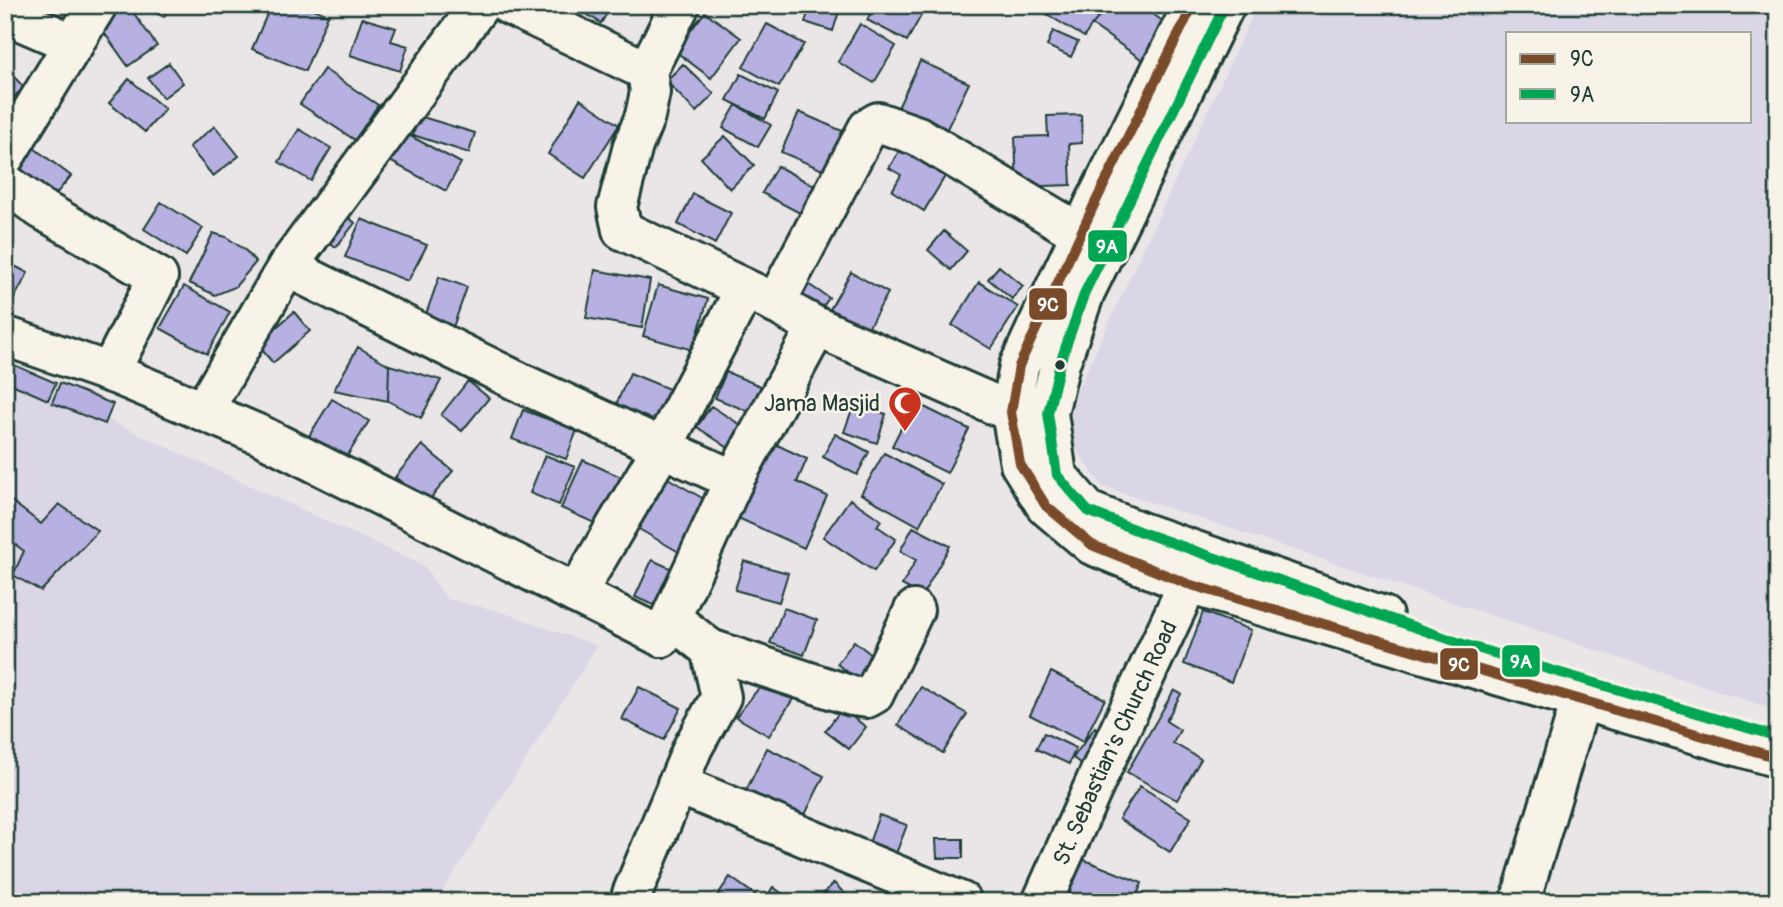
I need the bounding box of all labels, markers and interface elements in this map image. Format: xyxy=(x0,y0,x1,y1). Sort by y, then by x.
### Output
legend xyxy=(1506,32,1752,122)
text: 9C xyxy=(1570,46,1594,73)
text: 9A xyxy=(1570,82,1594,109)
line badge: 9A xyxy=(1087,229,1128,263)
text: 9A xyxy=(1096,235,1119,259)
line badge: 9C xyxy=(1028,287,1068,321)
text: 9C xyxy=(1037,293,1059,317)
unlabelled marker xyxy=(1053,358,1067,372)
mosque icon: Jama Masjid xyxy=(886,384,924,433)
place label: Jama Masjid xyxy=(764,389,880,418)
street label: St. Sebastian's Church Road xyxy=(1046,616,1184,870)
line badge: 9A xyxy=(1501,644,1541,678)
line badge: 9C xyxy=(1439,647,1479,681)
text: 9A xyxy=(1510,650,1533,674)
text: 9C xyxy=(1448,653,1470,677)

